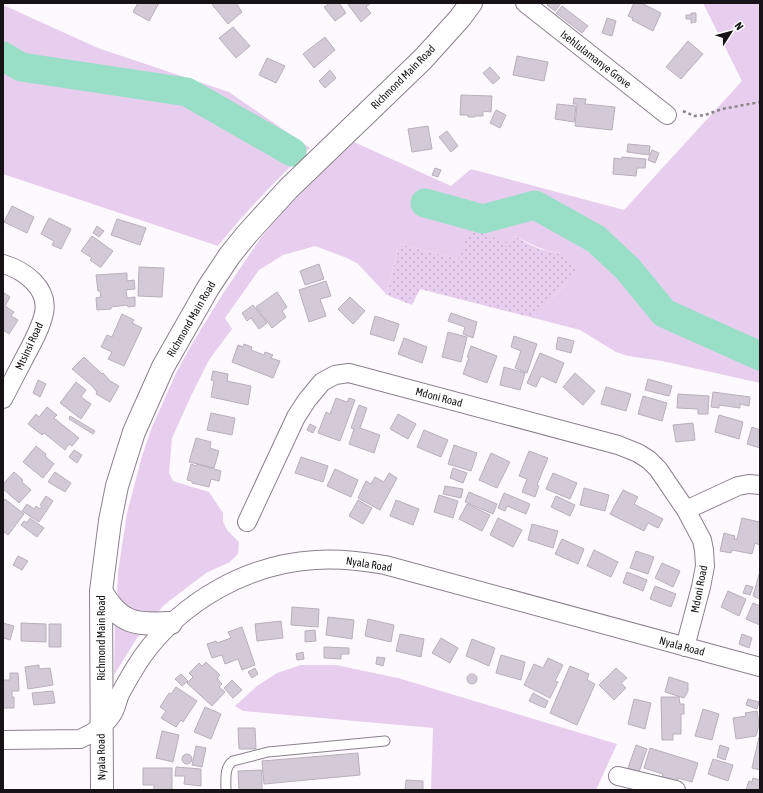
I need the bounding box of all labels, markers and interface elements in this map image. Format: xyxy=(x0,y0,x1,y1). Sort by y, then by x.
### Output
north arrow xyxy=(711,12,751,52)
text: N xyxy=(732,20,746,32)
street label: Isehlulamanye Grove xyxy=(558,28,634,90)
street label: Richmond Main Road xyxy=(369,43,437,111)
street label: Richmond Main Road xyxy=(164,279,218,359)
street label: Mtsinsi Road xyxy=(13,320,45,372)
street label: Mdoni Road xyxy=(414,385,464,409)
street label: Nyala Road xyxy=(345,554,393,574)
street label: Mdoni Road xyxy=(689,564,709,614)
street label: Richmond Main Road xyxy=(95,595,107,681)
street label: Nyala Road xyxy=(658,634,706,658)
street label: Nyala Road xyxy=(95,734,107,780)

